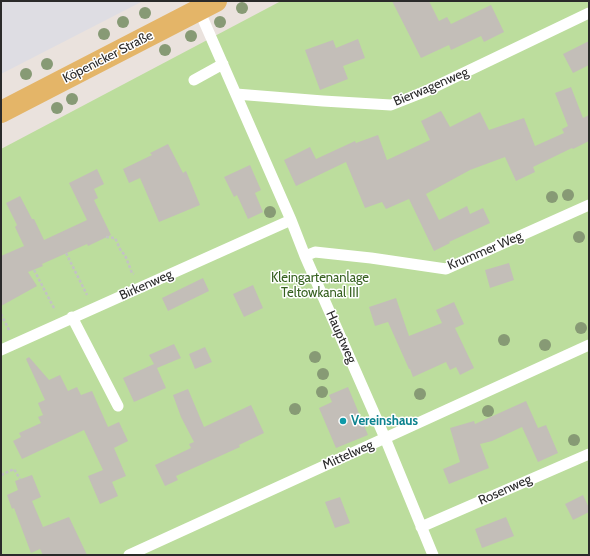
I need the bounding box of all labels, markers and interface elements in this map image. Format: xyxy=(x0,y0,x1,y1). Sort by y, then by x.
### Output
street label: Köpenicker Straße xyxy=(60,28,156,86)
street label: Bierwagenweg xyxy=(391,64,471,110)
street label: Krummer Weg xyxy=(445,228,525,274)
street label: Birkenweg xyxy=(117,266,175,304)
park label: Kleingartenanlage Teltowkanal III xyxy=(271,270,369,301)
street label: Hauptweg xyxy=(322,308,360,366)
place label: Vereinshaus xyxy=(351,413,418,429)
marker: Vereinshaus xyxy=(338,416,348,426)
street label: Mittelweg xyxy=(320,437,376,473)
street label: Rosenweg xyxy=(476,471,534,509)

